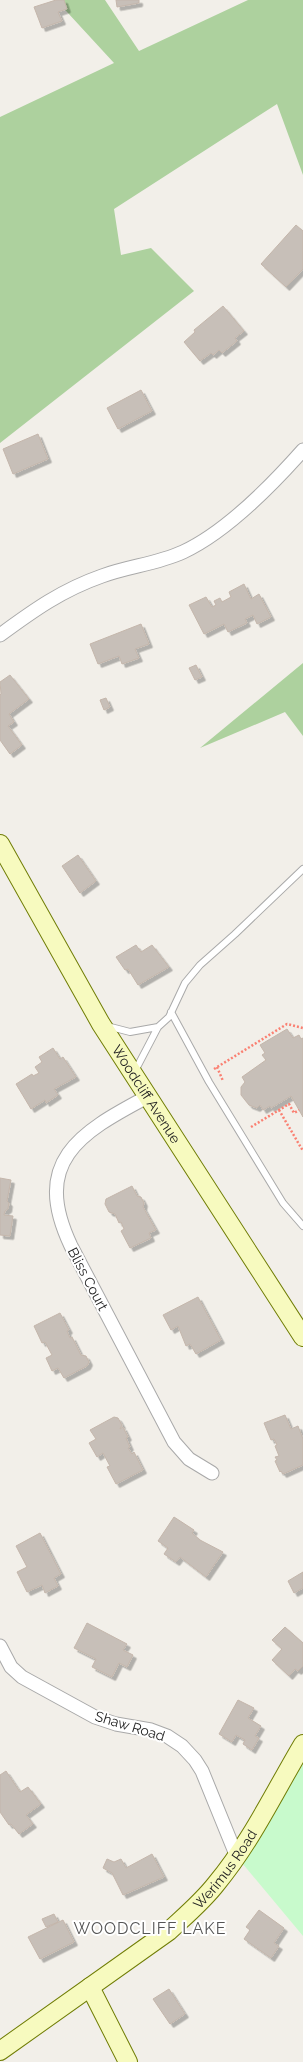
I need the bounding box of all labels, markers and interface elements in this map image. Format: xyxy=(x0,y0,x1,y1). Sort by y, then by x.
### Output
street label: Woodcliff Avenue xyxy=(109,1042,184,1146)
street label: Bliss Court xyxy=(65,1245,111,1314)
street label: Shaw Road xyxy=(93,1708,167,1744)
street label: Werimus Road xyxy=(190,1827,260,1912)
district label: WOODCLIFF LAKE xyxy=(74,1919,226,1938)

